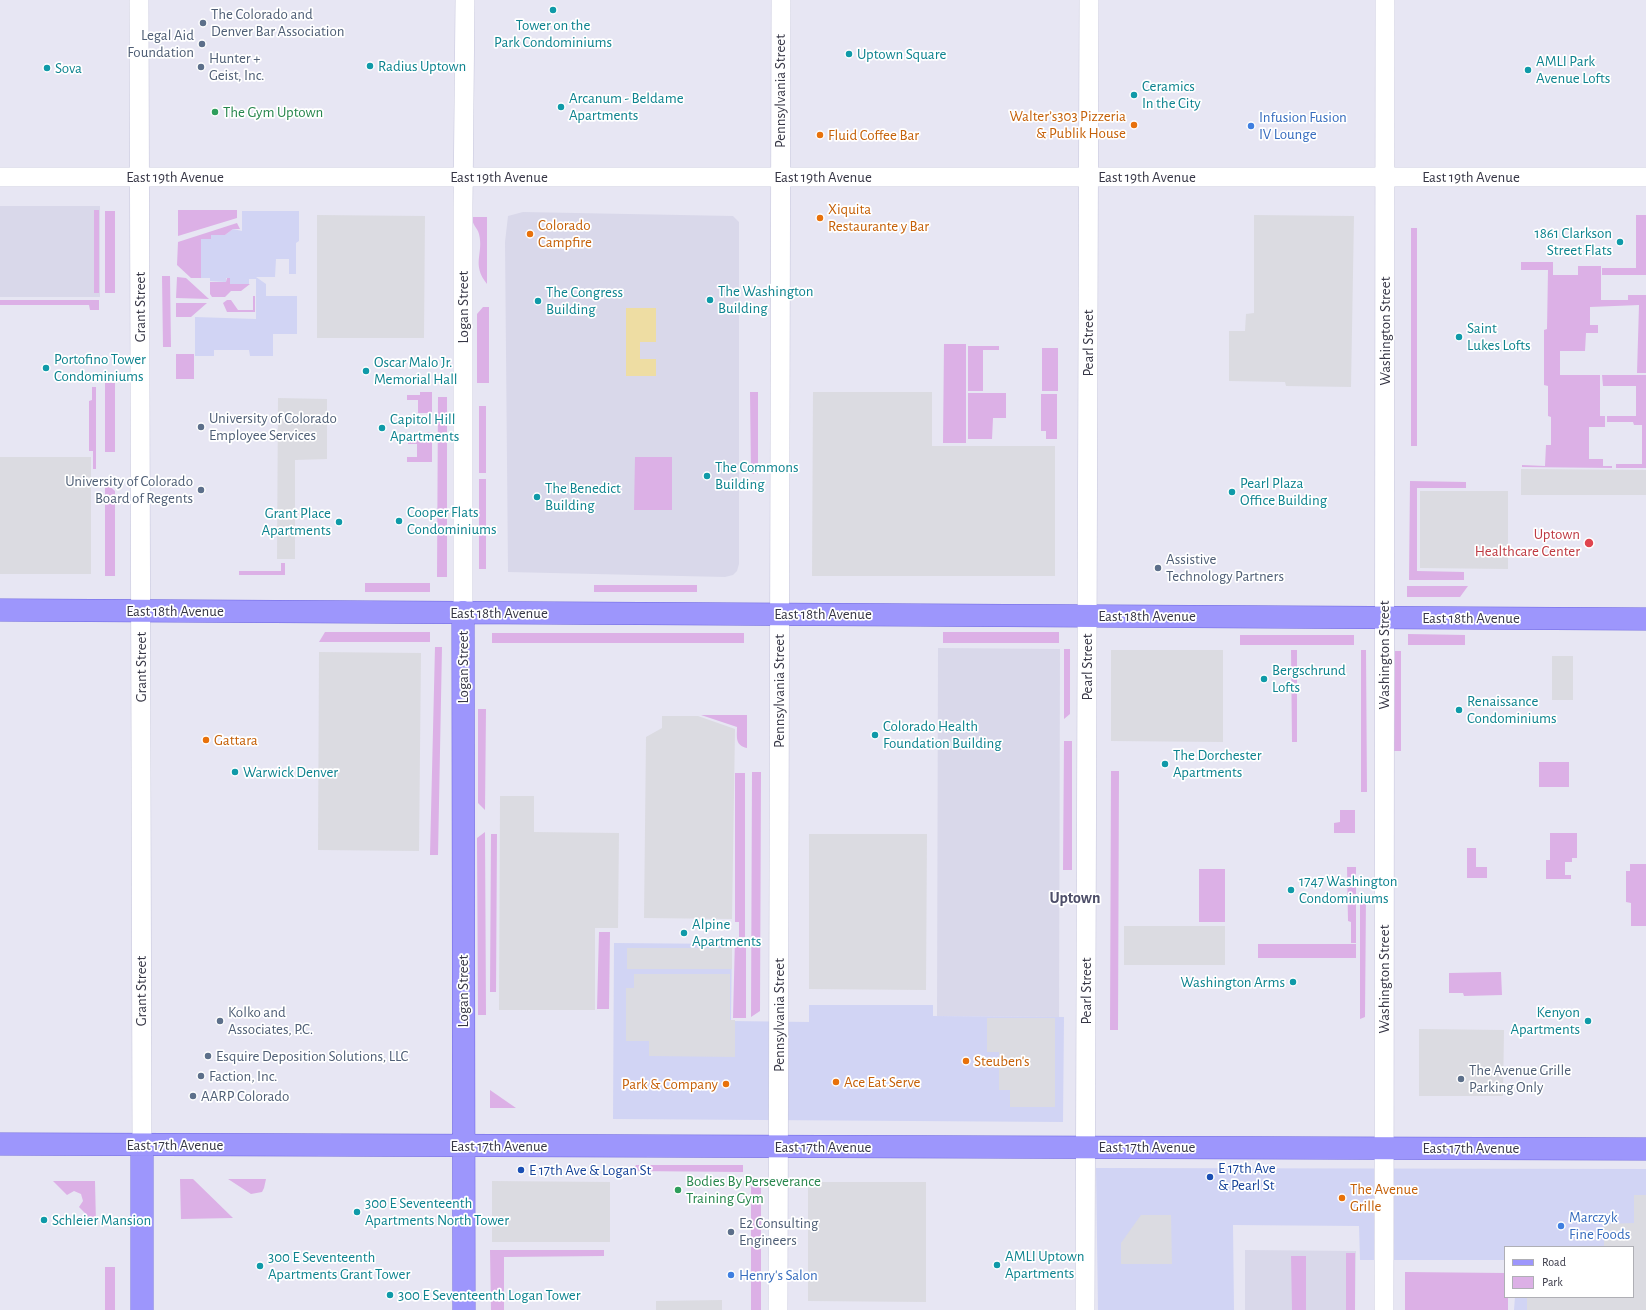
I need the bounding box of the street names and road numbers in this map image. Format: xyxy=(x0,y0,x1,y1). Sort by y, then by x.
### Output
street label: Pennsylvania Street xyxy=(771,34,789,148)
street label: East 19th Avenue xyxy=(126,168,224,186)
street label: East 19th Avenue xyxy=(450,168,548,186)
street label: East 19th Avenue xyxy=(774,168,872,186)
street label: East 19th Avenue xyxy=(1098,168,1196,186)
street label: East 19th Avenue xyxy=(1422,168,1520,186)
street label: Logan Street xyxy=(454,271,472,343)
street label: Grant Street xyxy=(131,272,149,342)
street label: Washington Street xyxy=(1376,277,1394,385)
street label: Pearl Street xyxy=(1079,309,1097,377)
street label: Washington Street xyxy=(1375,601,1393,709)
street label: East 18th Avenue xyxy=(126,602,224,620)
street label: East 18th Avenue xyxy=(450,604,548,622)
street label: East 18th Avenue xyxy=(774,605,872,623)
street label: East 18th Avenue xyxy=(1098,607,1196,625)
street label: East 18th Avenue xyxy=(1422,609,1520,627)
street label: Logan Street xyxy=(454,631,472,703)
street label: Grant Street xyxy=(132,632,150,702)
street label: Pearl Street xyxy=(1078,633,1096,701)
street label: Pennsylvania Street xyxy=(770,634,788,748)
street label: Washington Street xyxy=(1375,925,1393,1033)
street label: Logan Street xyxy=(454,955,472,1027)
street label: Grant Street xyxy=(132,956,150,1026)
street label: Pearl Street xyxy=(1077,957,1095,1025)
street label: Pennsylvania Street xyxy=(770,958,788,1072)
street label: East 17th Avenue xyxy=(127,1136,223,1154)
street label: East 17th Avenue xyxy=(451,1137,547,1155)
street label: East 17th Avenue xyxy=(775,1138,871,1156)
street label: East 17th Avenue xyxy=(1099,1138,1195,1156)
street label: East 17th Avenue xyxy=(1423,1139,1519,1157)

